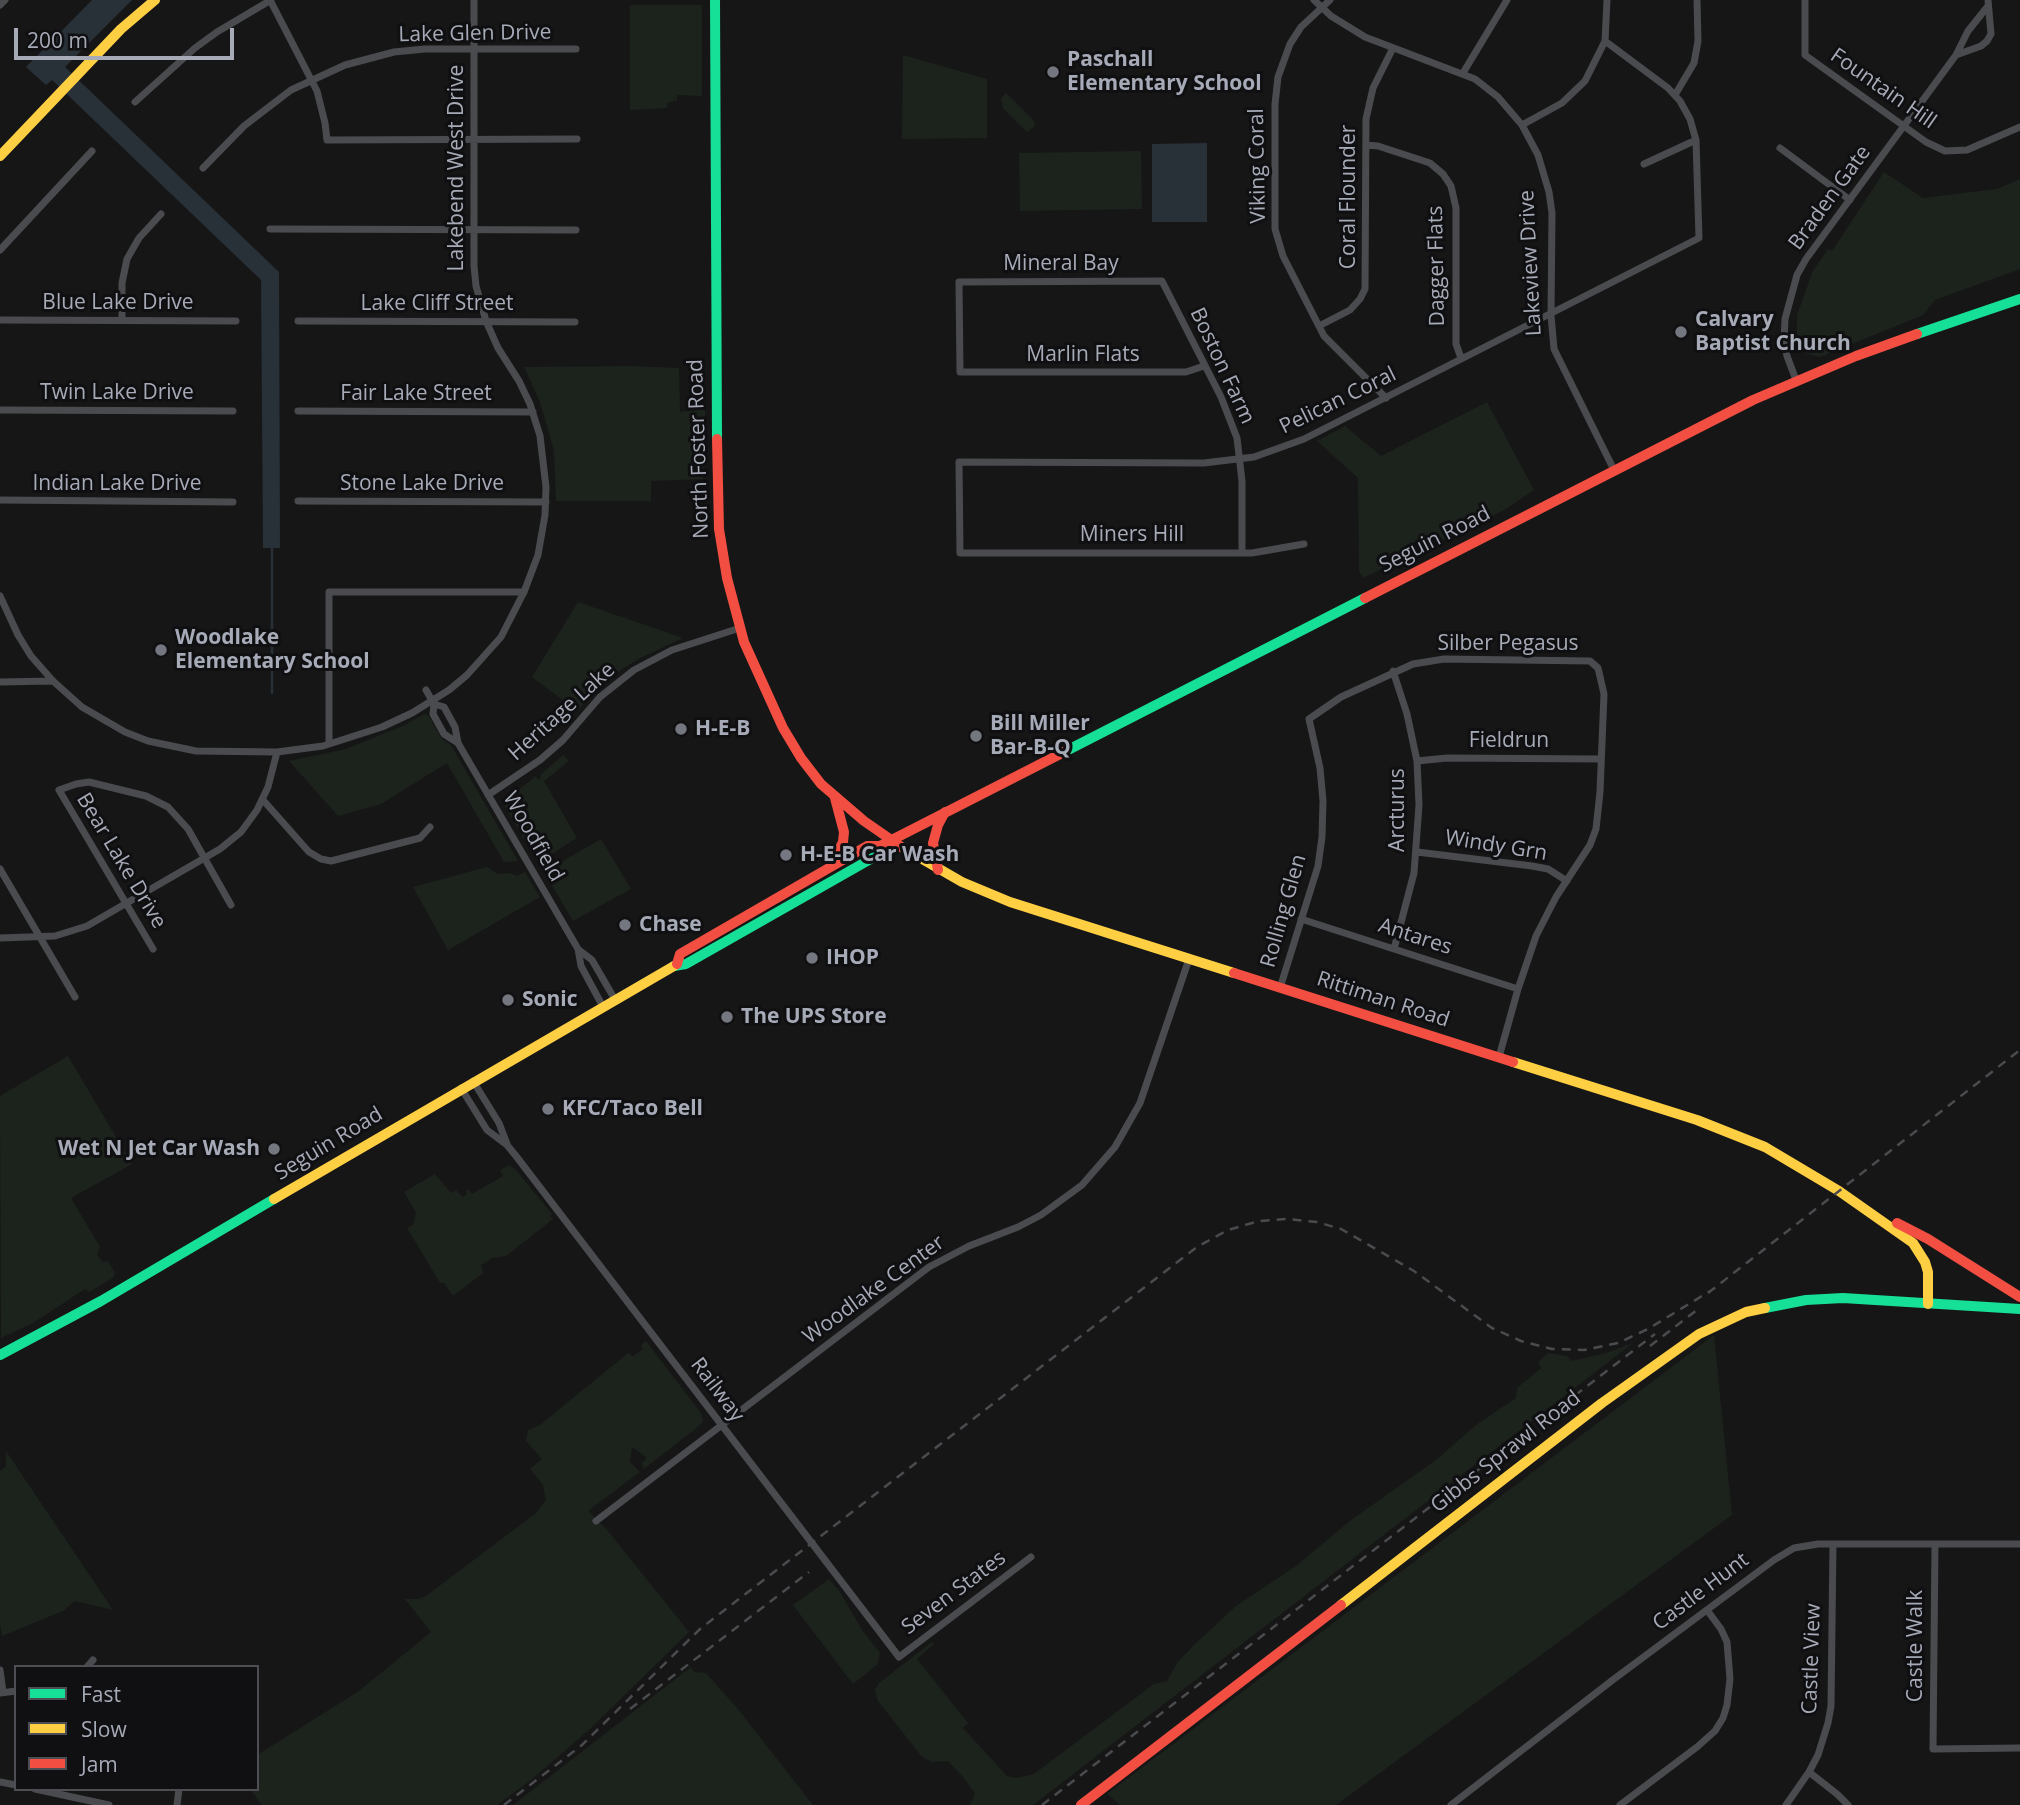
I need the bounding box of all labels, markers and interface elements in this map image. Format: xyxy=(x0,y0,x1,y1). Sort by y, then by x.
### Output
scale bar xyxy=(18,14,238,58)
street label: Lake Glen Drive xyxy=(398,20,552,48)
text: 200 m xyxy=(27,26,88,54)
street label: Fountain Hill xyxy=(1825,43,1941,135)
place label: Paschall Elementary School xyxy=(1067,47,1262,97)
marker: Paschall Elementary School xyxy=(1045,64,1061,80)
street label: Lakebend West Drive xyxy=(444,65,470,271)
street label: Viking Coral xyxy=(1244,108,1272,224)
street label: Coral Flounder xyxy=(1336,125,1362,269)
street label: Braden Gate xyxy=(1784,141,1876,255)
street label: Lakeview Drive xyxy=(1515,189,1547,337)
street label: Dagger Flats xyxy=(1423,205,1451,327)
street label: Mineral Bay xyxy=(1003,251,1119,277)
street label: Blue Lake Drive xyxy=(42,290,194,316)
street label: Lake Cliff Street xyxy=(361,291,513,317)
street label: Boston Farm xyxy=(1184,304,1260,428)
place label: Calvary Baptist Church xyxy=(1695,307,1851,357)
marker: Calvary Baptist Church xyxy=(1673,324,1689,340)
street label: Marlin Flats xyxy=(1026,342,1140,368)
street label: North Foster Road xyxy=(683,359,715,539)
street label: Pelican Coral xyxy=(1276,362,1400,440)
street label: Twin Lake Drive xyxy=(40,380,194,406)
street label: Fair Lake Street xyxy=(340,381,492,407)
street label: Indian Lake Drive xyxy=(32,471,202,497)
street label: Stone Lake Drive xyxy=(340,471,504,497)
street label: Seguin Road xyxy=(1375,501,1495,579)
street label: Miners Hill xyxy=(1080,522,1184,548)
place label: Woodlake Elementary School xyxy=(175,625,370,675)
street label: Silber Pegasus xyxy=(1437,631,1579,657)
marker: Woodlake Elementary School xyxy=(153,642,169,658)
street label: Heritage Lake xyxy=(504,658,620,766)
place label: Bill Miller Bar-B-Q xyxy=(990,711,1090,761)
place label: H-E-B xyxy=(695,716,750,742)
marker: H-E-B xyxy=(673,721,689,737)
marker: Bill Miller Bar-B-Q xyxy=(968,728,984,744)
street label: Fieldrun xyxy=(1469,728,1549,754)
street label: Arcturus xyxy=(1385,768,1411,852)
street label: Woodfield xyxy=(497,787,569,887)
street label: Bear Lake Drive xyxy=(71,789,171,933)
street label: Windy Grn xyxy=(1443,825,1549,867)
place label: H-E-B Car Wash xyxy=(800,842,959,868)
marker: H-E-B Car Wash xyxy=(778,847,794,863)
street label: Rolling Glen xyxy=(1256,852,1312,970)
place label: Chase xyxy=(639,912,702,938)
street label: Antares xyxy=(1375,913,1455,961)
marker: Chase xyxy=(617,917,633,933)
place label: IHOP xyxy=(826,945,879,971)
marker: IHOP xyxy=(804,950,820,966)
street label: Rittiman Road xyxy=(1313,967,1453,1033)
place label: Sonic xyxy=(522,987,578,1013)
marker: Sonic xyxy=(500,992,516,1008)
place label: The UPS Store xyxy=(741,1004,887,1030)
marker: The UPS Store xyxy=(719,1009,735,1025)
place label: KFC/Taco Bell xyxy=(562,1096,703,1122)
marker: KFC/Taco Bell xyxy=(540,1101,556,1117)
street label: Seguin Road xyxy=(271,1102,387,1186)
place label: Wet N Jet Car Wash xyxy=(58,1136,260,1162)
marker: Wet N Jet Car Wash xyxy=(266,1141,282,1157)
street label: Woodlake Center xyxy=(798,1230,950,1350)
street label: Railway xyxy=(685,1353,749,1427)
street label: Gibbs Sprawl Road xyxy=(1426,1386,1586,1518)
street label: Seven States xyxy=(897,1546,1011,1640)
street label: Castle Hunt xyxy=(1648,1548,1754,1636)
street label: Castle Walk xyxy=(1903,1590,1929,1702)
street label: Castle View xyxy=(1797,1603,1827,1715)
legend xyxy=(14,1665,259,1791)
text: Fast xyxy=(81,1680,121,1708)
text: Slow xyxy=(81,1715,127,1743)
text: Jam xyxy=(81,1750,118,1778)

